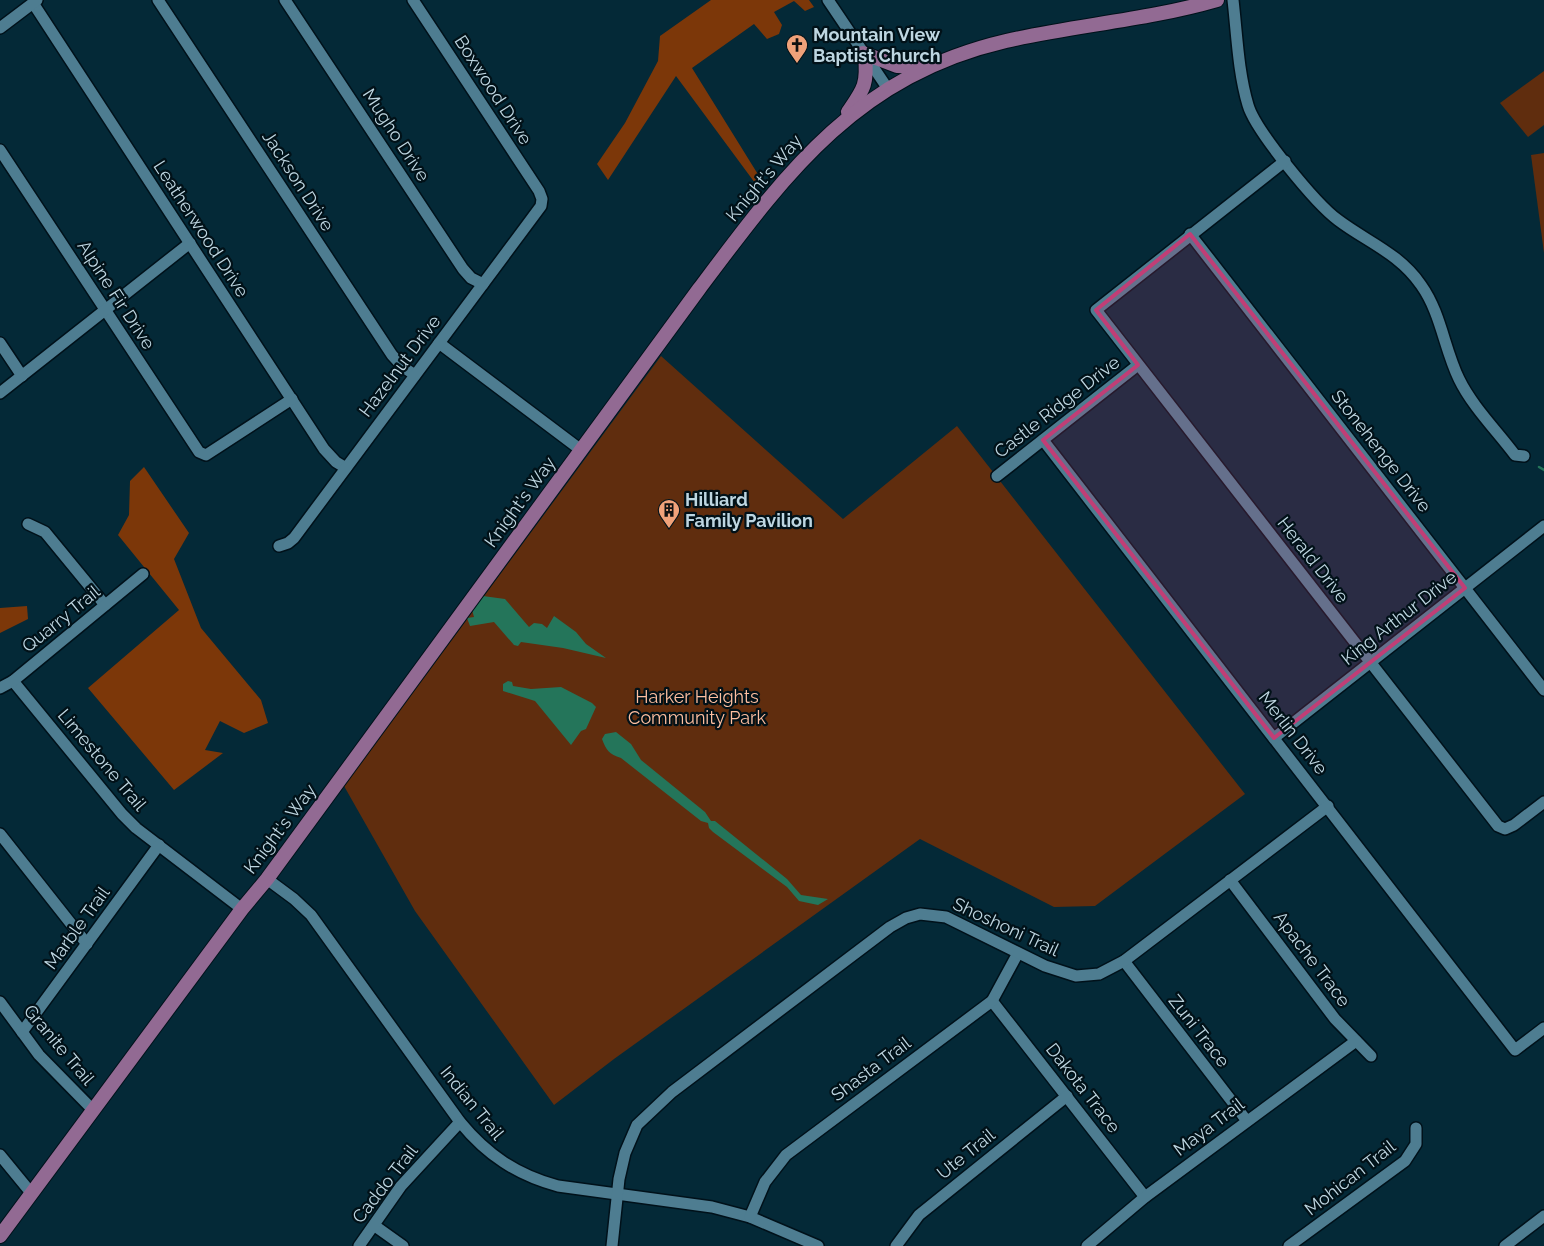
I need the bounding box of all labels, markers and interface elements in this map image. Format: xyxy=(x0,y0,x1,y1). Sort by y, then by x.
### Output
place label: Mountain View Baptist Church xyxy=(813,24,941,66)
street label: Boxwood Drive xyxy=(450,31,537,149)
church icon: Mountain View Baptist Church xyxy=(785,33,809,64)
street label: Mugho Drive xyxy=(359,84,434,185)
street label: Jackson Drive xyxy=(258,127,339,235)
street label: Knight's Way xyxy=(721,130,806,225)
street label: Leatherwood Drive xyxy=(149,157,254,301)
street label: Alpine Fir Drive xyxy=(73,236,160,354)
street label: Hazelnut Drive xyxy=(355,310,445,421)
street label: Castle Ridge Drive xyxy=(990,351,1124,462)
street label: Stonehenge Drive xyxy=(1327,385,1436,516)
street label: Knight's Way xyxy=(480,452,560,551)
place label: Hilliard Family Pavilion xyxy=(685,489,813,531)
building icon: Hilliard Family Pavilion xyxy=(657,498,681,529)
street label: Herald Drive xyxy=(1273,512,1354,607)
street label: King Arthur Drive xyxy=(1337,566,1461,669)
street label: Quarry Trail xyxy=(17,581,104,656)
park label: Harker Heights Community Park xyxy=(628,686,766,728)
street label: Merlin Drive xyxy=(1255,687,1333,779)
street label: Limestone Trail xyxy=(54,705,151,815)
street label: Knight's Way xyxy=(239,780,320,878)
street label: Marble Trail xyxy=(40,882,114,973)
street label: Shoshoni Trail xyxy=(950,893,1063,960)
street label: Apache Trace xyxy=(1270,907,1355,1011)
street label: Zuni Trace xyxy=(1165,990,1234,1071)
street label: Granite Trail xyxy=(20,1000,99,1089)
street label: Shasta Trail xyxy=(827,1032,915,1105)
street label: Dakota Trace xyxy=(1042,1039,1125,1137)
street label: Indian Trail xyxy=(436,1062,509,1144)
street label: Maya Trail xyxy=(1169,1093,1248,1160)
street label: Ute Trail xyxy=(933,1124,999,1183)
street label: Mohican Trail xyxy=(1300,1136,1399,1220)
street label: Caddo Trail xyxy=(348,1140,422,1227)

